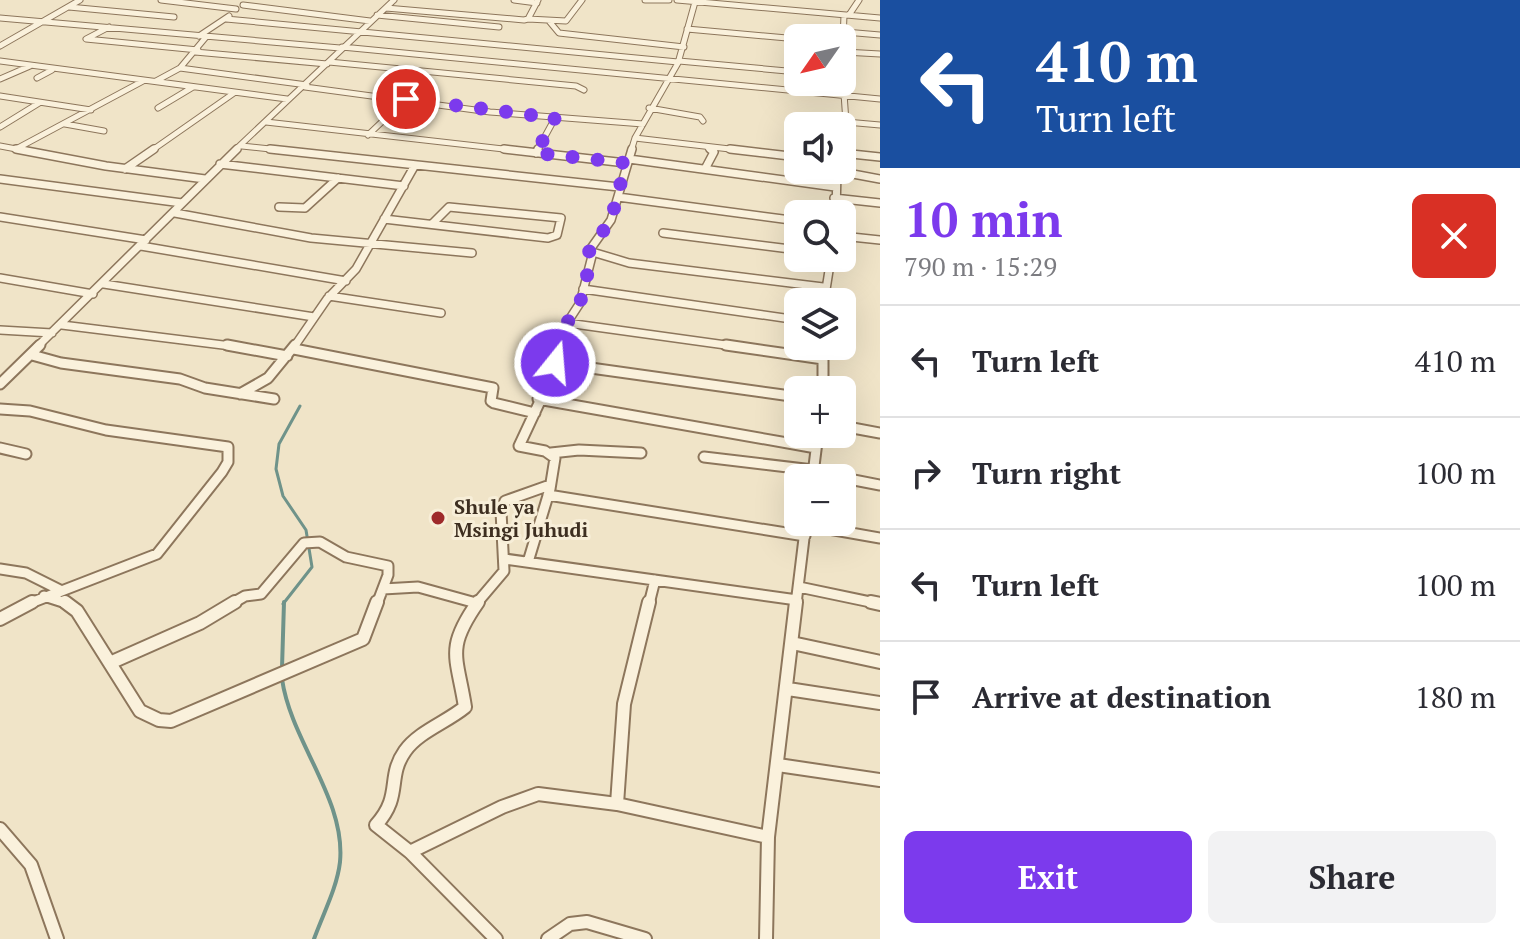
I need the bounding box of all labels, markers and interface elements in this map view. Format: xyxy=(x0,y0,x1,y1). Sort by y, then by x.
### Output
north arrow xyxy=(784,24,856,96)
map controls xyxy=(784,24,856,536)
text: 410 m xyxy=(1036,24,1198,98)
icon: left xyxy=(904,32,1008,136)
pin xyxy=(372,65,440,133)
icon: arrive xyxy=(384,77,428,121)
text: Turn left xyxy=(1036,95,1176,142)
button: sound xyxy=(784,112,856,184)
text: 10 min xyxy=(904,187,1062,251)
button: close xyxy=(1412,194,1496,278)
button: search xyxy=(784,200,856,272)
text: 790 m · 15:29 xyxy=(904,249,1057,283)
button: layers xyxy=(784,288,856,360)
position arrow xyxy=(513,321,597,405)
icon: left xyxy=(904,339,948,383)
text: Turn left xyxy=(972,341,1099,381)
text: 410 m xyxy=(1415,341,1496,381)
button: + xyxy=(784,376,856,448)
icon: right xyxy=(904,451,948,495)
text: Turn right xyxy=(972,453,1121,493)
text: 100 m xyxy=(1415,453,1496,493)
button: − xyxy=(784,464,856,536)
place label: Shule ya Msingi Juhudi xyxy=(454,493,588,543)
marker: Shule ya Msingi Juhudi xyxy=(429,509,447,527)
icon: left xyxy=(904,563,948,607)
text: Turn left xyxy=(972,565,1099,605)
text: 100 m xyxy=(1415,565,1496,605)
icon: arrive xyxy=(904,675,948,719)
text: Arrive at destination xyxy=(972,677,1271,717)
text: 180 m xyxy=(1415,677,1496,717)
button: Exit xyxy=(904,831,1192,923)
button: Share xyxy=(1208,831,1496,923)

